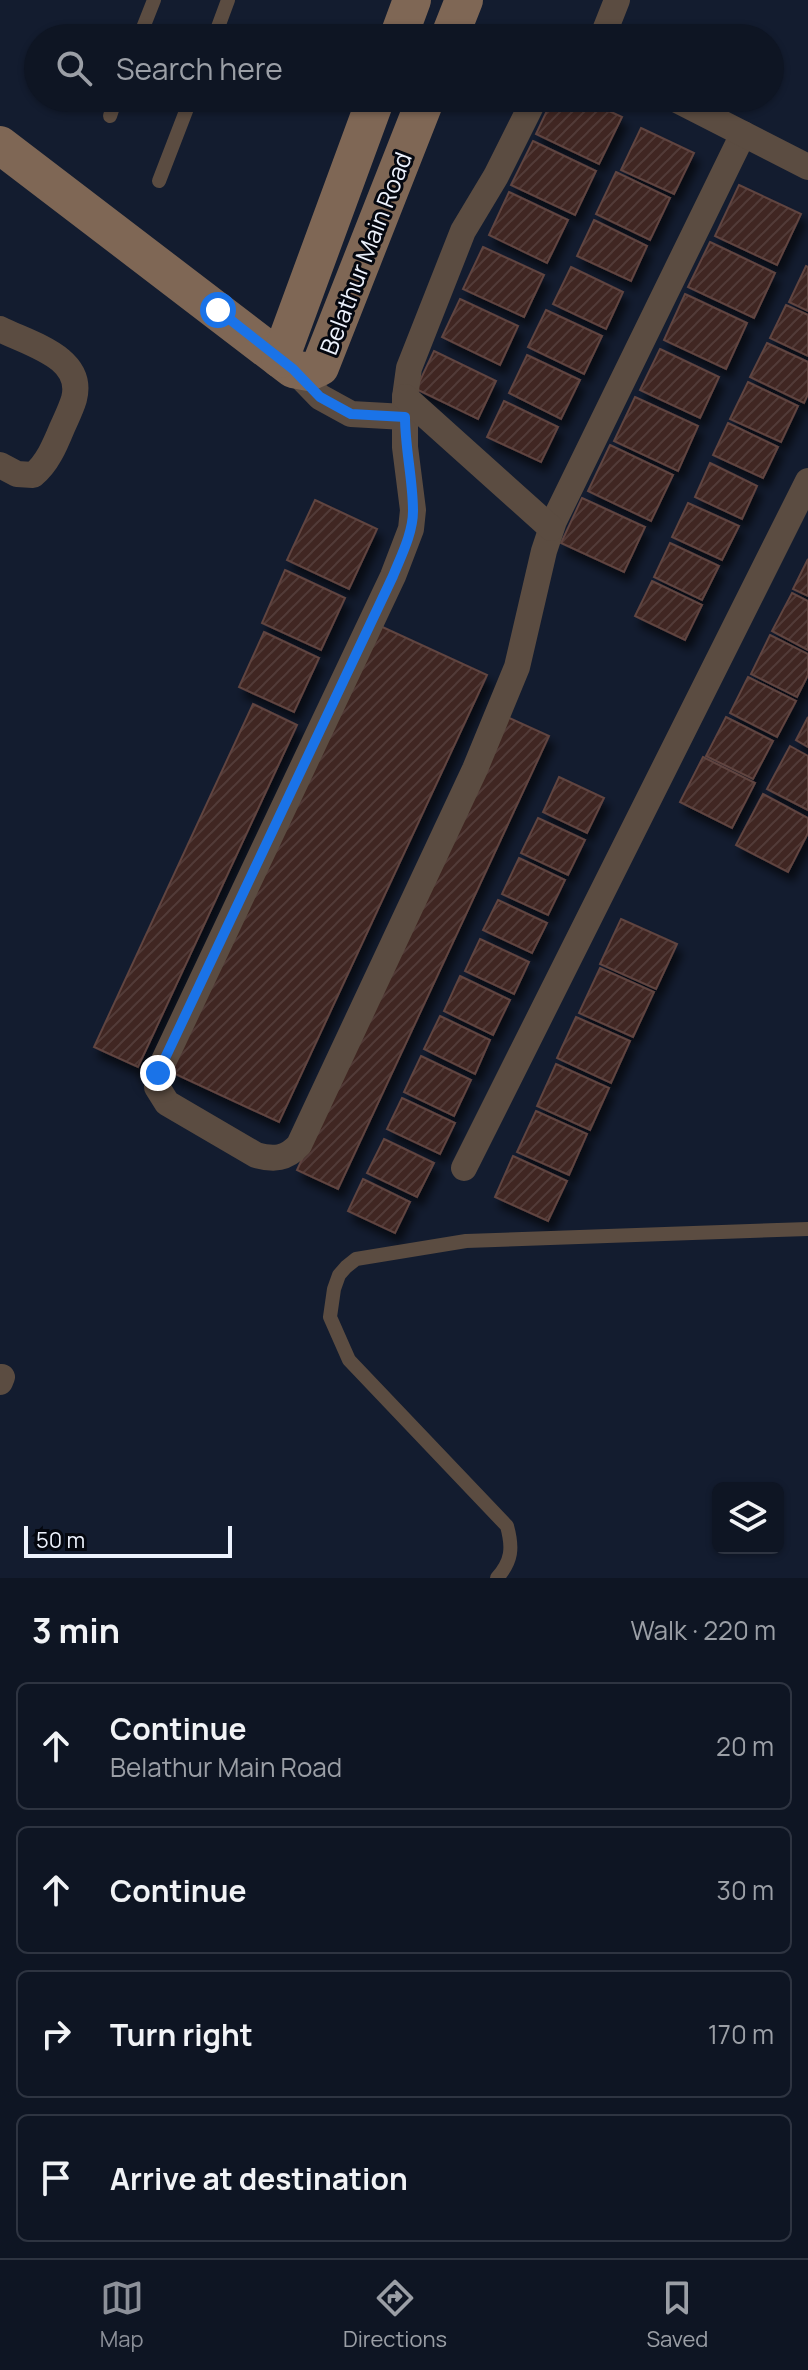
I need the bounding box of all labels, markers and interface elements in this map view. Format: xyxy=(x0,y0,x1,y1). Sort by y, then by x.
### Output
search box xyxy=(24,24,784,112)
icon: search xyxy=(52,46,96,90)
text: Search here xyxy=(116,48,283,89)
street label: Belathur Main Road xyxy=(311,147,419,359)
route start xyxy=(200,292,236,328)
route end xyxy=(140,1055,176,1091)
map controls xyxy=(712,1482,784,1554)
button: layers xyxy=(712,1482,784,1554)
scale bar xyxy=(24,1522,232,1558)
text: 50 m xyxy=(36,1525,85,1555)
text: 3 min xyxy=(32,1607,120,1653)
text: Walk · 220 m xyxy=(630,1612,776,1648)
text: Continue xyxy=(110,1708,246,1749)
icon: ahead xyxy=(34,1724,78,1768)
text: 20 m xyxy=(716,1728,774,1764)
text: Belathur Main Road xyxy=(110,1749,342,1785)
icon: ahead xyxy=(34,1868,78,1912)
text: Continue xyxy=(110,1870,246,1911)
text: 30 m xyxy=(717,1872,774,1908)
icon: right xyxy=(34,2012,78,2056)
text: Turn right xyxy=(110,2014,253,2055)
text: 170 m xyxy=(708,2016,774,2052)
icon: arrive xyxy=(34,2156,78,2200)
text: Arrive at destination xyxy=(110,2158,408,2199)
tab: Map xyxy=(100,2276,144,2354)
tab: Directions xyxy=(343,2276,447,2354)
tab: Saved xyxy=(646,2276,708,2354)

